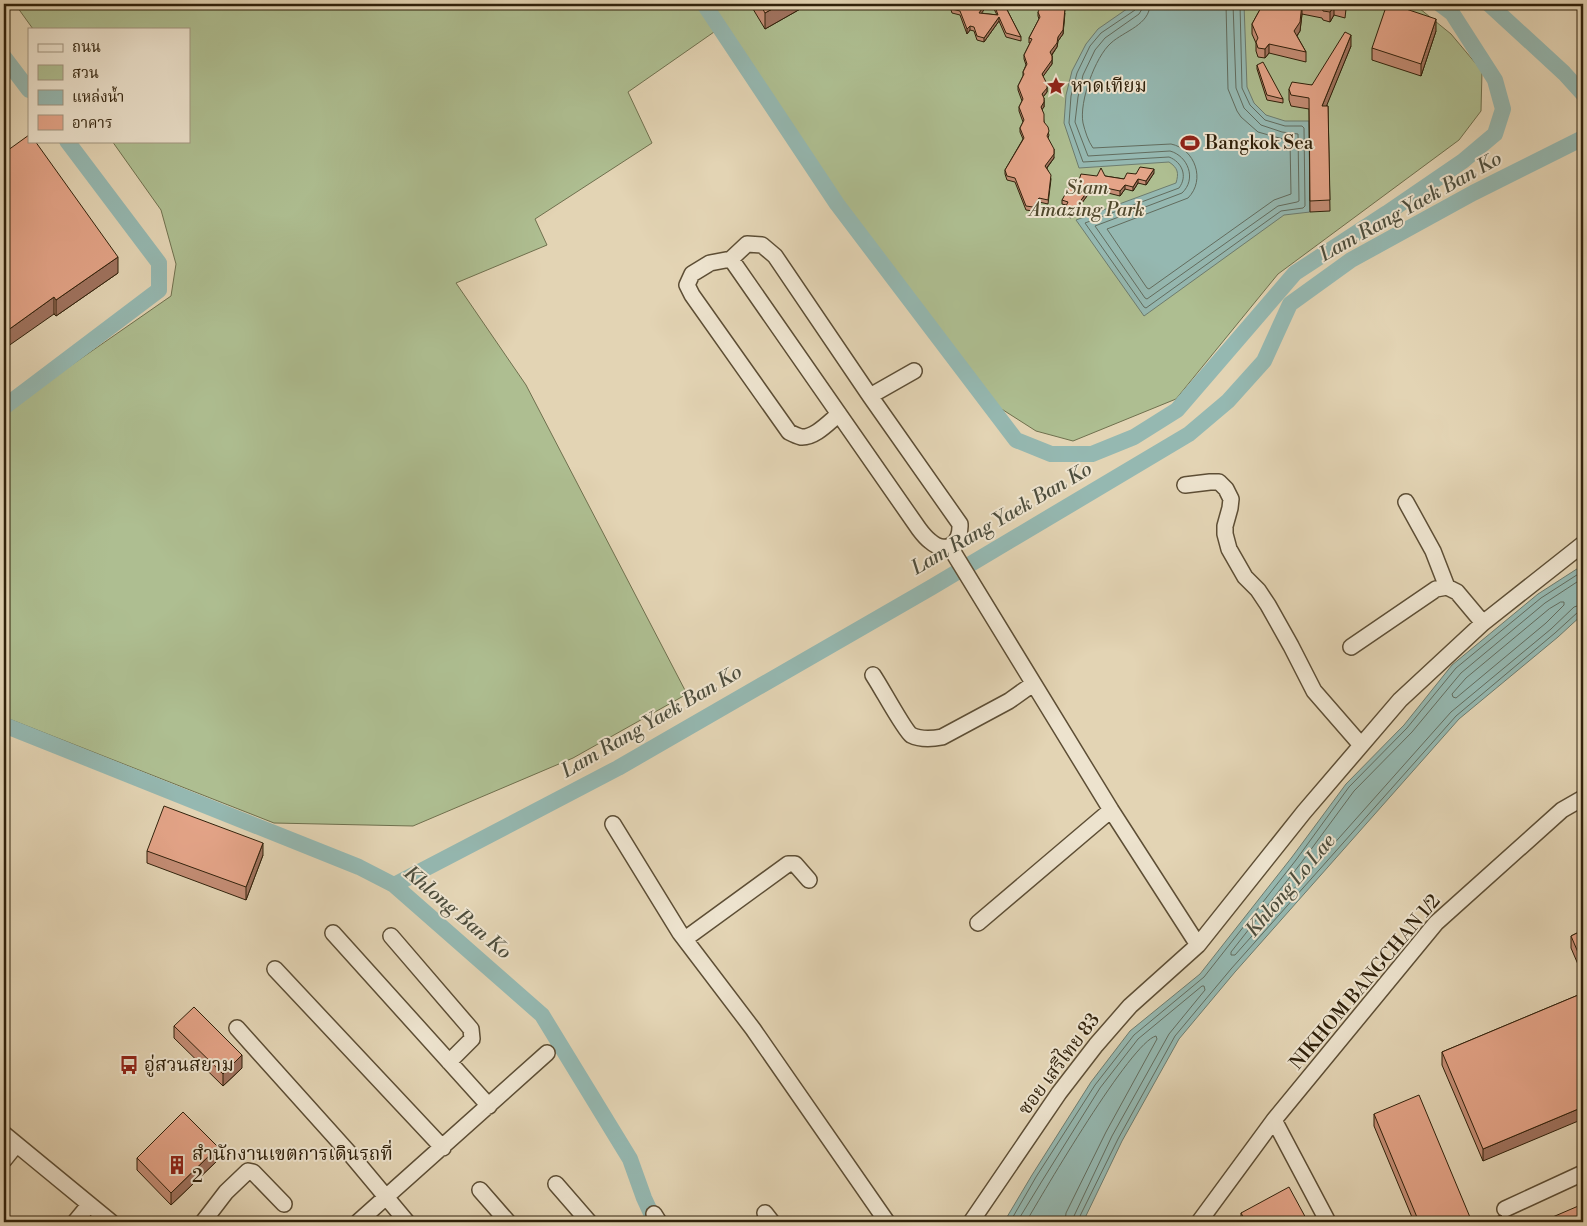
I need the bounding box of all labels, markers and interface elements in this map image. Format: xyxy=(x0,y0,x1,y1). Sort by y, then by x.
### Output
legend xyxy=(28,28,190,142)
text: ถนน xyxy=(72,38,101,57)
text: สวน xyxy=(72,64,99,83)
place label: หาดเทียม xyxy=(1071,74,1147,98)
place icon: หาดเทียม xyxy=(1045,75,1067,97)
text: แหล่งน้ำ xyxy=(72,86,124,107)
text: อาคาร xyxy=(72,114,112,133)
place label: Bangkok Sea xyxy=(1204,131,1314,155)
sports icon: Bangkok Sea xyxy=(1179,132,1201,154)
water label: Lam Rang Yaek Ban Ko xyxy=(1315,146,1507,268)
park label: Siam Amazing Park xyxy=(1027,176,1145,222)
water label: Lam Rang Yaek Ban Ko xyxy=(906,457,1097,581)
water label: Lam Rang Yaek Ban Ko xyxy=(556,660,747,784)
water label: Khlong Lo Lae xyxy=(1241,829,1342,943)
water label: Khlong Ban Ko xyxy=(398,861,516,965)
street label: NIKHOM BANGCHAN 1/2 xyxy=(1284,889,1446,1075)
street label: ซอย เสรีไทย 83 xyxy=(1011,1007,1105,1120)
place label: อู่สวนสยาม xyxy=(144,1053,234,1077)
bus stop icon: อู่สวนสยาม xyxy=(118,1054,140,1076)
place label: สำนักงานเขตการเดินรถที่ 2 xyxy=(192,1139,393,1188)
building icon: สำนักงานเขตการเดินรถที่ 2 xyxy=(166,1154,188,1176)

